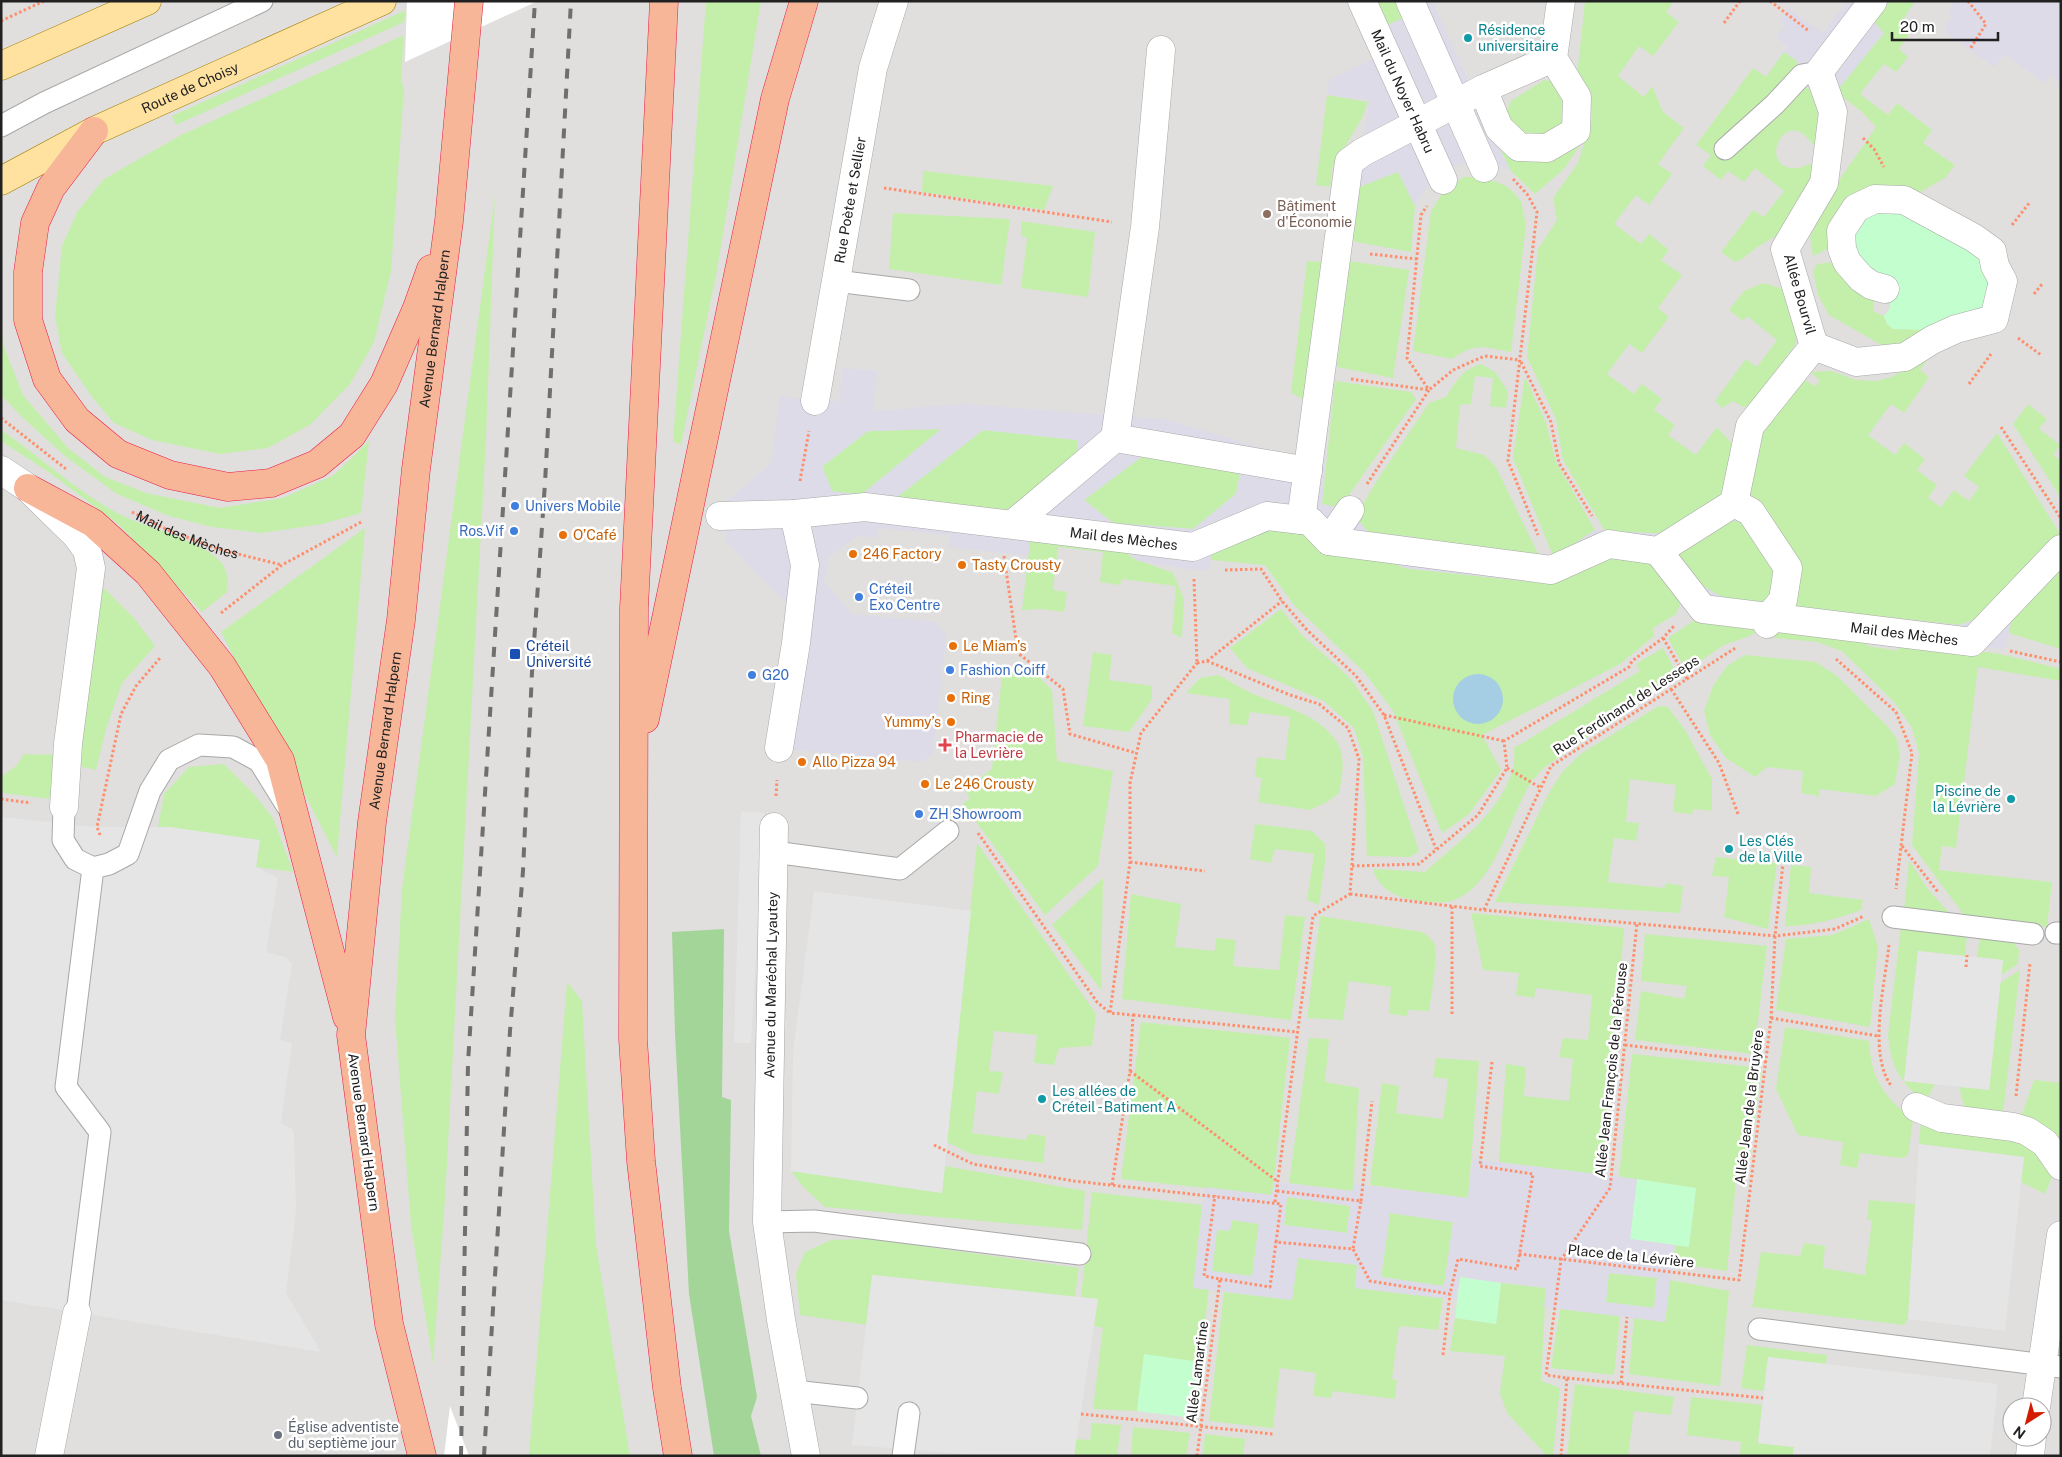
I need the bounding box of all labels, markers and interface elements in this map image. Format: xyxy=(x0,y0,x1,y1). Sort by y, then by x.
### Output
scale bar xyxy=(1892,10,1998,42)
text: 20 m xyxy=(1900,18,1935,35)
place label: Résidence universitaire xyxy=(1478,22,1559,54)
street label: Mail du Noyer Habru xyxy=(1368,27,1438,156)
marker: Résidence universitaire xyxy=(1462,32,1474,44)
street label: Route de Choisy xyxy=(139,59,242,117)
street label: Rue Poète et Sellier xyxy=(831,135,869,265)
place label: Bâtiment d'Économie xyxy=(1277,198,1352,230)
marker: Bâtiment d'Économie xyxy=(1261,208,1273,220)
street label: Avenue Bernard Halpern xyxy=(416,248,453,409)
street label: Allée Bourvil xyxy=(1781,252,1819,336)
place label: Univers Mobile xyxy=(525,498,621,514)
marker: Univers Mobile xyxy=(509,500,521,512)
street label: Mail des Mèches xyxy=(133,507,240,562)
place label: Ros.Vif xyxy=(459,523,504,539)
street label: Mail des Mèches xyxy=(1069,524,1179,553)
marker: Ros.Vif xyxy=(508,525,520,537)
place label: O’Café xyxy=(573,527,617,543)
marker: O’Café xyxy=(557,529,569,541)
place label: 246 Factory xyxy=(863,546,942,562)
marker: 246 Factory xyxy=(847,548,859,560)
place label: Tasty Crousty xyxy=(972,557,1062,573)
marker: Tasty Crousty xyxy=(956,559,968,571)
place label: Créteil Exo Centre xyxy=(869,581,941,613)
marker: Créteil Exo Centre xyxy=(853,591,865,603)
street label: Mail des Mèches xyxy=(1849,619,1959,648)
place label: Créteil Université xyxy=(526,638,591,670)
place label: Le Miam's xyxy=(963,638,1027,654)
marker: Le Miam's xyxy=(947,640,959,652)
marker: Créteil Université xyxy=(508,647,522,661)
street label: Avenue Bernard Halpern xyxy=(366,650,404,811)
street label: Rue Ferdinand de Lesseps xyxy=(1550,652,1702,758)
place label: Fashion Coiff xyxy=(960,662,1046,678)
marker: Fashion Coiff xyxy=(944,664,956,676)
place label: G20 xyxy=(762,667,789,683)
marker: G20 xyxy=(746,669,758,681)
place label: Ring xyxy=(961,690,991,706)
marker: Ring xyxy=(945,692,957,704)
place label: Yummy’s xyxy=(884,714,941,730)
marker: Yummy’s xyxy=(945,716,957,728)
place label: Pharmacie de la Levrière xyxy=(955,729,1043,761)
marker: Pharmacie de la Levrière xyxy=(939,739,951,751)
place label: Allo Pizza 94 xyxy=(812,754,896,770)
marker: Allo Pizza 94 xyxy=(796,756,808,768)
place label: Le 246 Crousty xyxy=(935,776,1035,792)
marker: Le 246 Crousty xyxy=(919,778,931,790)
place label: Piscine de la Lévrière xyxy=(1933,783,2001,815)
marker: Piscine de la Lévrière xyxy=(2005,793,2017,805)
place label: ZH Showroom xyxy=(929,806,1022,822)
marker: ZH Showroom xyxy=(913,808,925,820)
place label: Les Clés de la Ville xyxy=(1739,833,1802,865)
marker: Les Clés de la Ville xyxy=(1723,843,1735,855)
street label: Avenue du Maréchal Lyautey xyxy=(761,891,781,1079)
street label: Allée Jean François de la Pérouse xyxy=(1592,962,1630,1178)
street label: Allée Jean de la Bruyère xyxy=(1732,1029,1766,1185)
street label: Avenue Bernard Halpern xyxy=(345,1052,383,1212)
place label: Les allées de Créteil - Batiment A xyxy=(1052,1083,1176,1115)
marker: Les allées de Créteil - Batiment A xyxy=(1036,1093,1048,1105)
street label: Place de la Lévrière xyxy=(1567,1241,1695,1271)
street label: Allée Lamartine xyxy=(1183,1320,1211,1424)
north arrow xyxy=(2002,1397,2052,1447)
place label: Église adventiste du septième jour xyxy=(288,1418,399,1451)
text: N xyxy=(2010,1423,2028,1442)
marker: Église adventiste du septième jour xyxy=(272,1429,284,1441)

